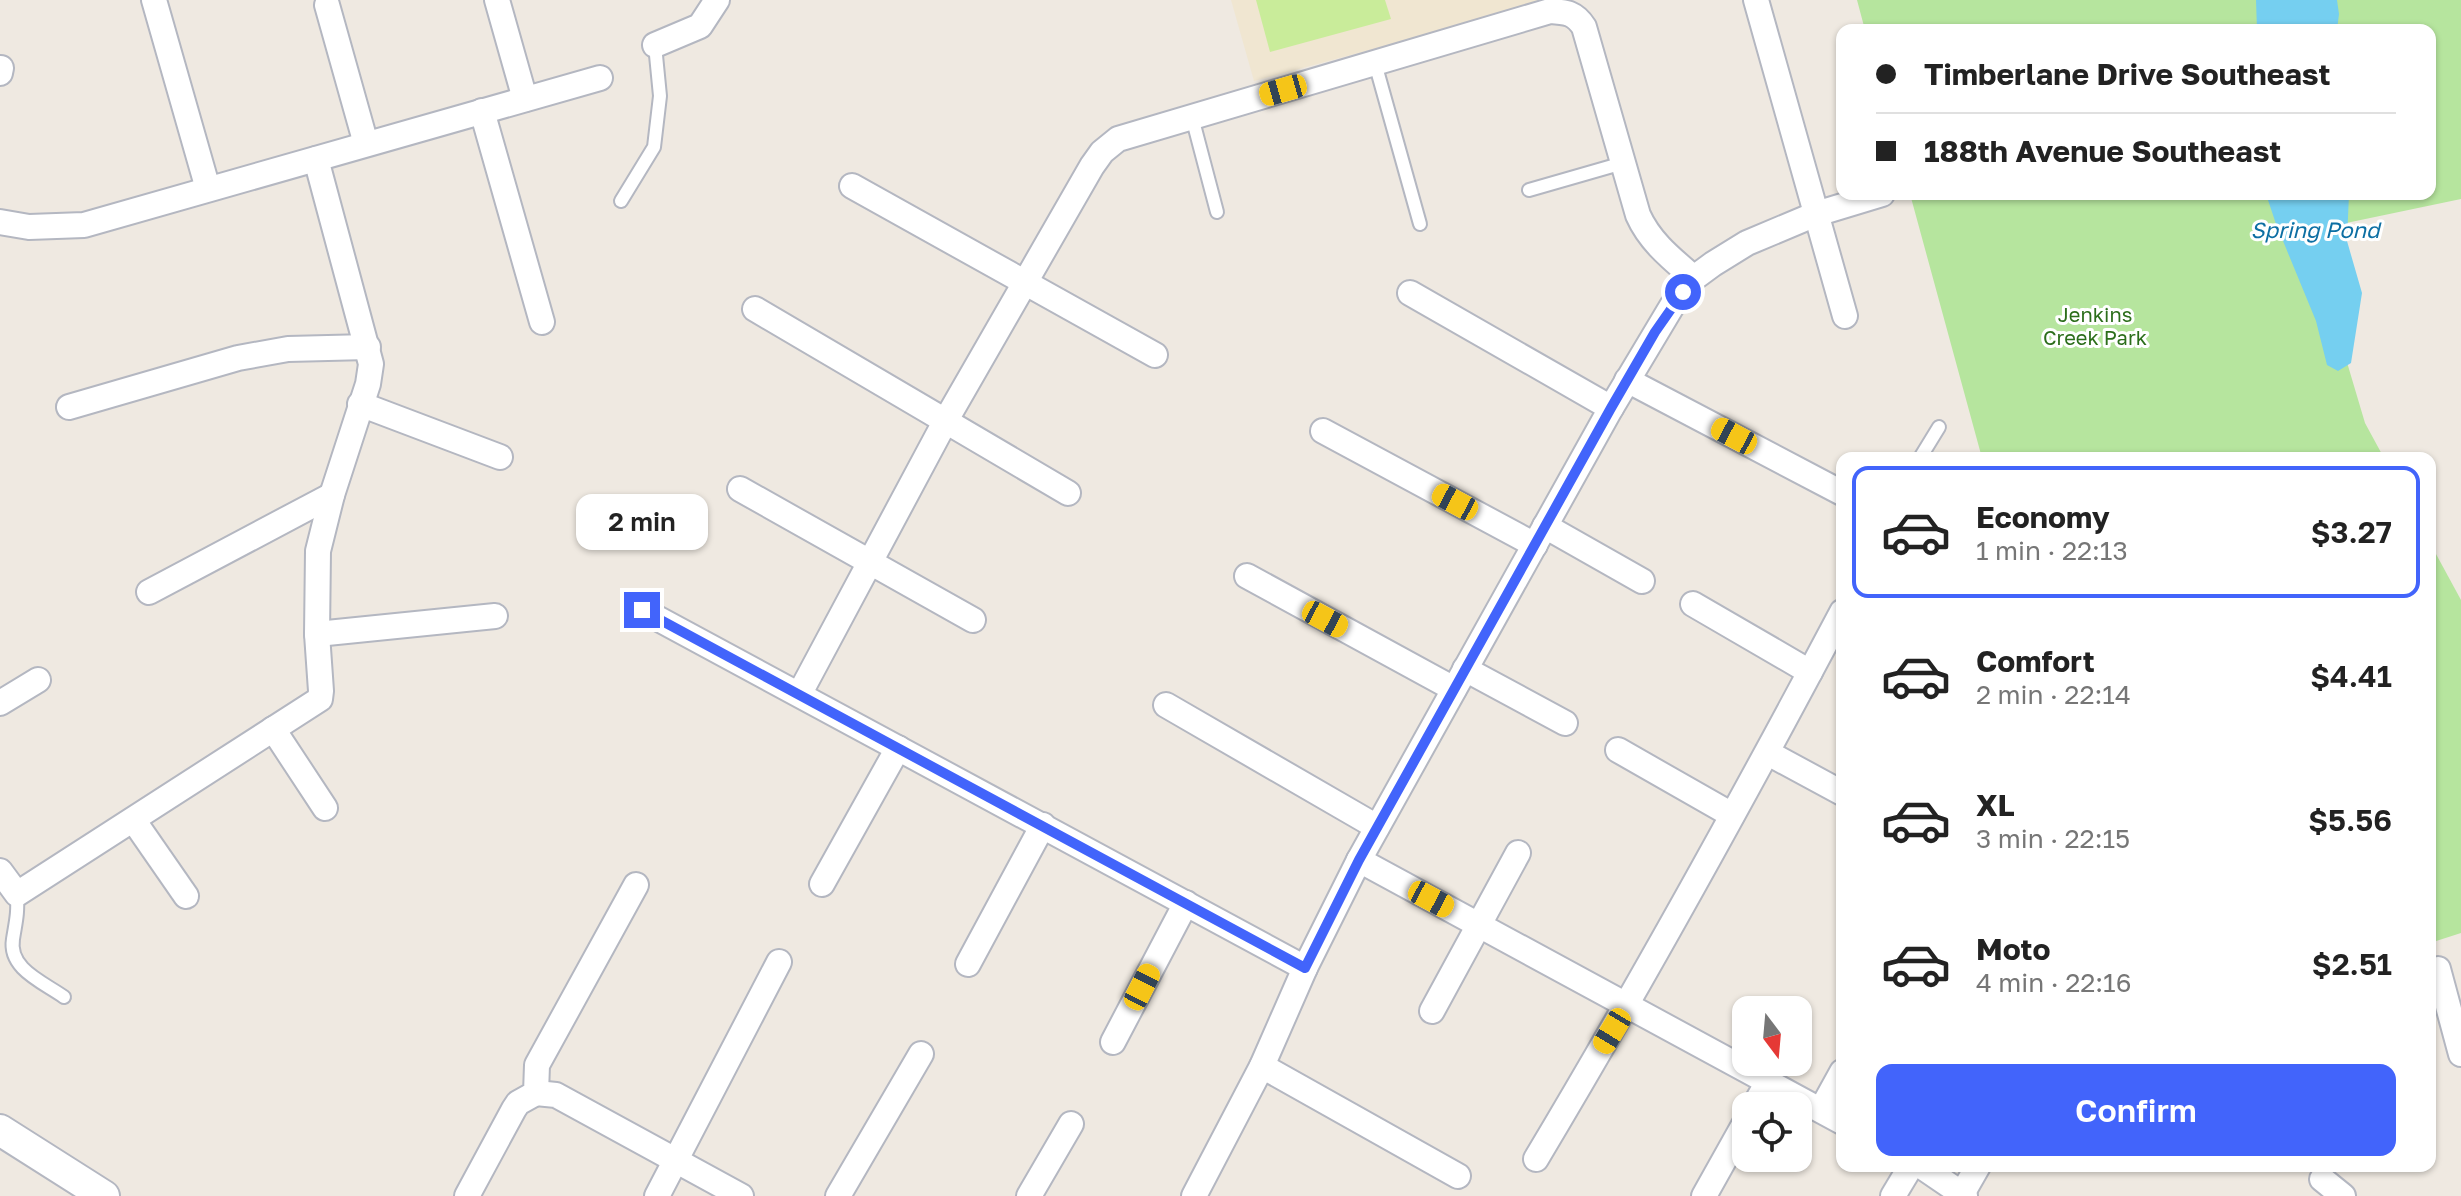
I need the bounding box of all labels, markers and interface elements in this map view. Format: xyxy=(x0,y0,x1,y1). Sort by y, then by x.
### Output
text: Timberlane Drive Southeast xyxy=(1924,56,2330,92)
car xyxy=(1257,72,1309,108)
text: 188th Avenue Southeast xyxy=(1924,133,2281,169)
water label: Spring Pond xyxy=(2250,216,2382,243)
route start xyxy=(1665,274,1701,310)
park label: Jenkins Creek Park xyxy=(2043,302,2147,349)
car xyxy=(1707,414,1761,458)
car xyxy=(1428,480,1482,524)
callout: 2 min xyxy=(576,494,708,550)
icon: car xyxy=(1880,496,1952,568)
text: Economy xyxy=(1976,499,2110,535)
text: 2 min xyxy=(608,506,676,537)
text: $3.27 xyxy=(2311,514,2392,550)
text: 1 min · 22:13 xyxy=(1976,535,2128,566)
route end xyxy=(624,592,660,628)
car xyxy=(1298,597,1352,641)
icon: car xyxy=(1880,640,1952,712)
text: Comfort xyxy=(1976,643,2095,679)
text: $4.41 xyxy=(2310,658,2392,694)
text: 2 min · 22:14 xyxy=(1976,679,2131,710)
icon: car xyxy=(1880,784,1952,856)
text: XL xyxy=(1976,787,2015,823)
text: $5.56 xyxy=(2308,802,2392,838)
text: 3 min · 22:15 xyxy=(1976,823,2130,854)
car xyxy=(1404,877,1458,921)
icon: car xyxy=(1880,928,1952,1000)
text: Moto xyxy=(1976,931,2051,967)
text: $2.51 xyxy=(2312,946,2392,982)
car xyxy=(1120,960,1164,1014)
text: 4 min · 22:16 xyxy=(1976,967,2131,998)
north arrow xyxy=(1732,996,1812,1076)
map controls xyxy=(1732,996,1812,1172)
car xyxy=(1589,1004,1635,1058)
button: Confirm xyxy=(1876,1064,2396,1156)
button: locate xyxy=(1732,1092,1812,1172)

